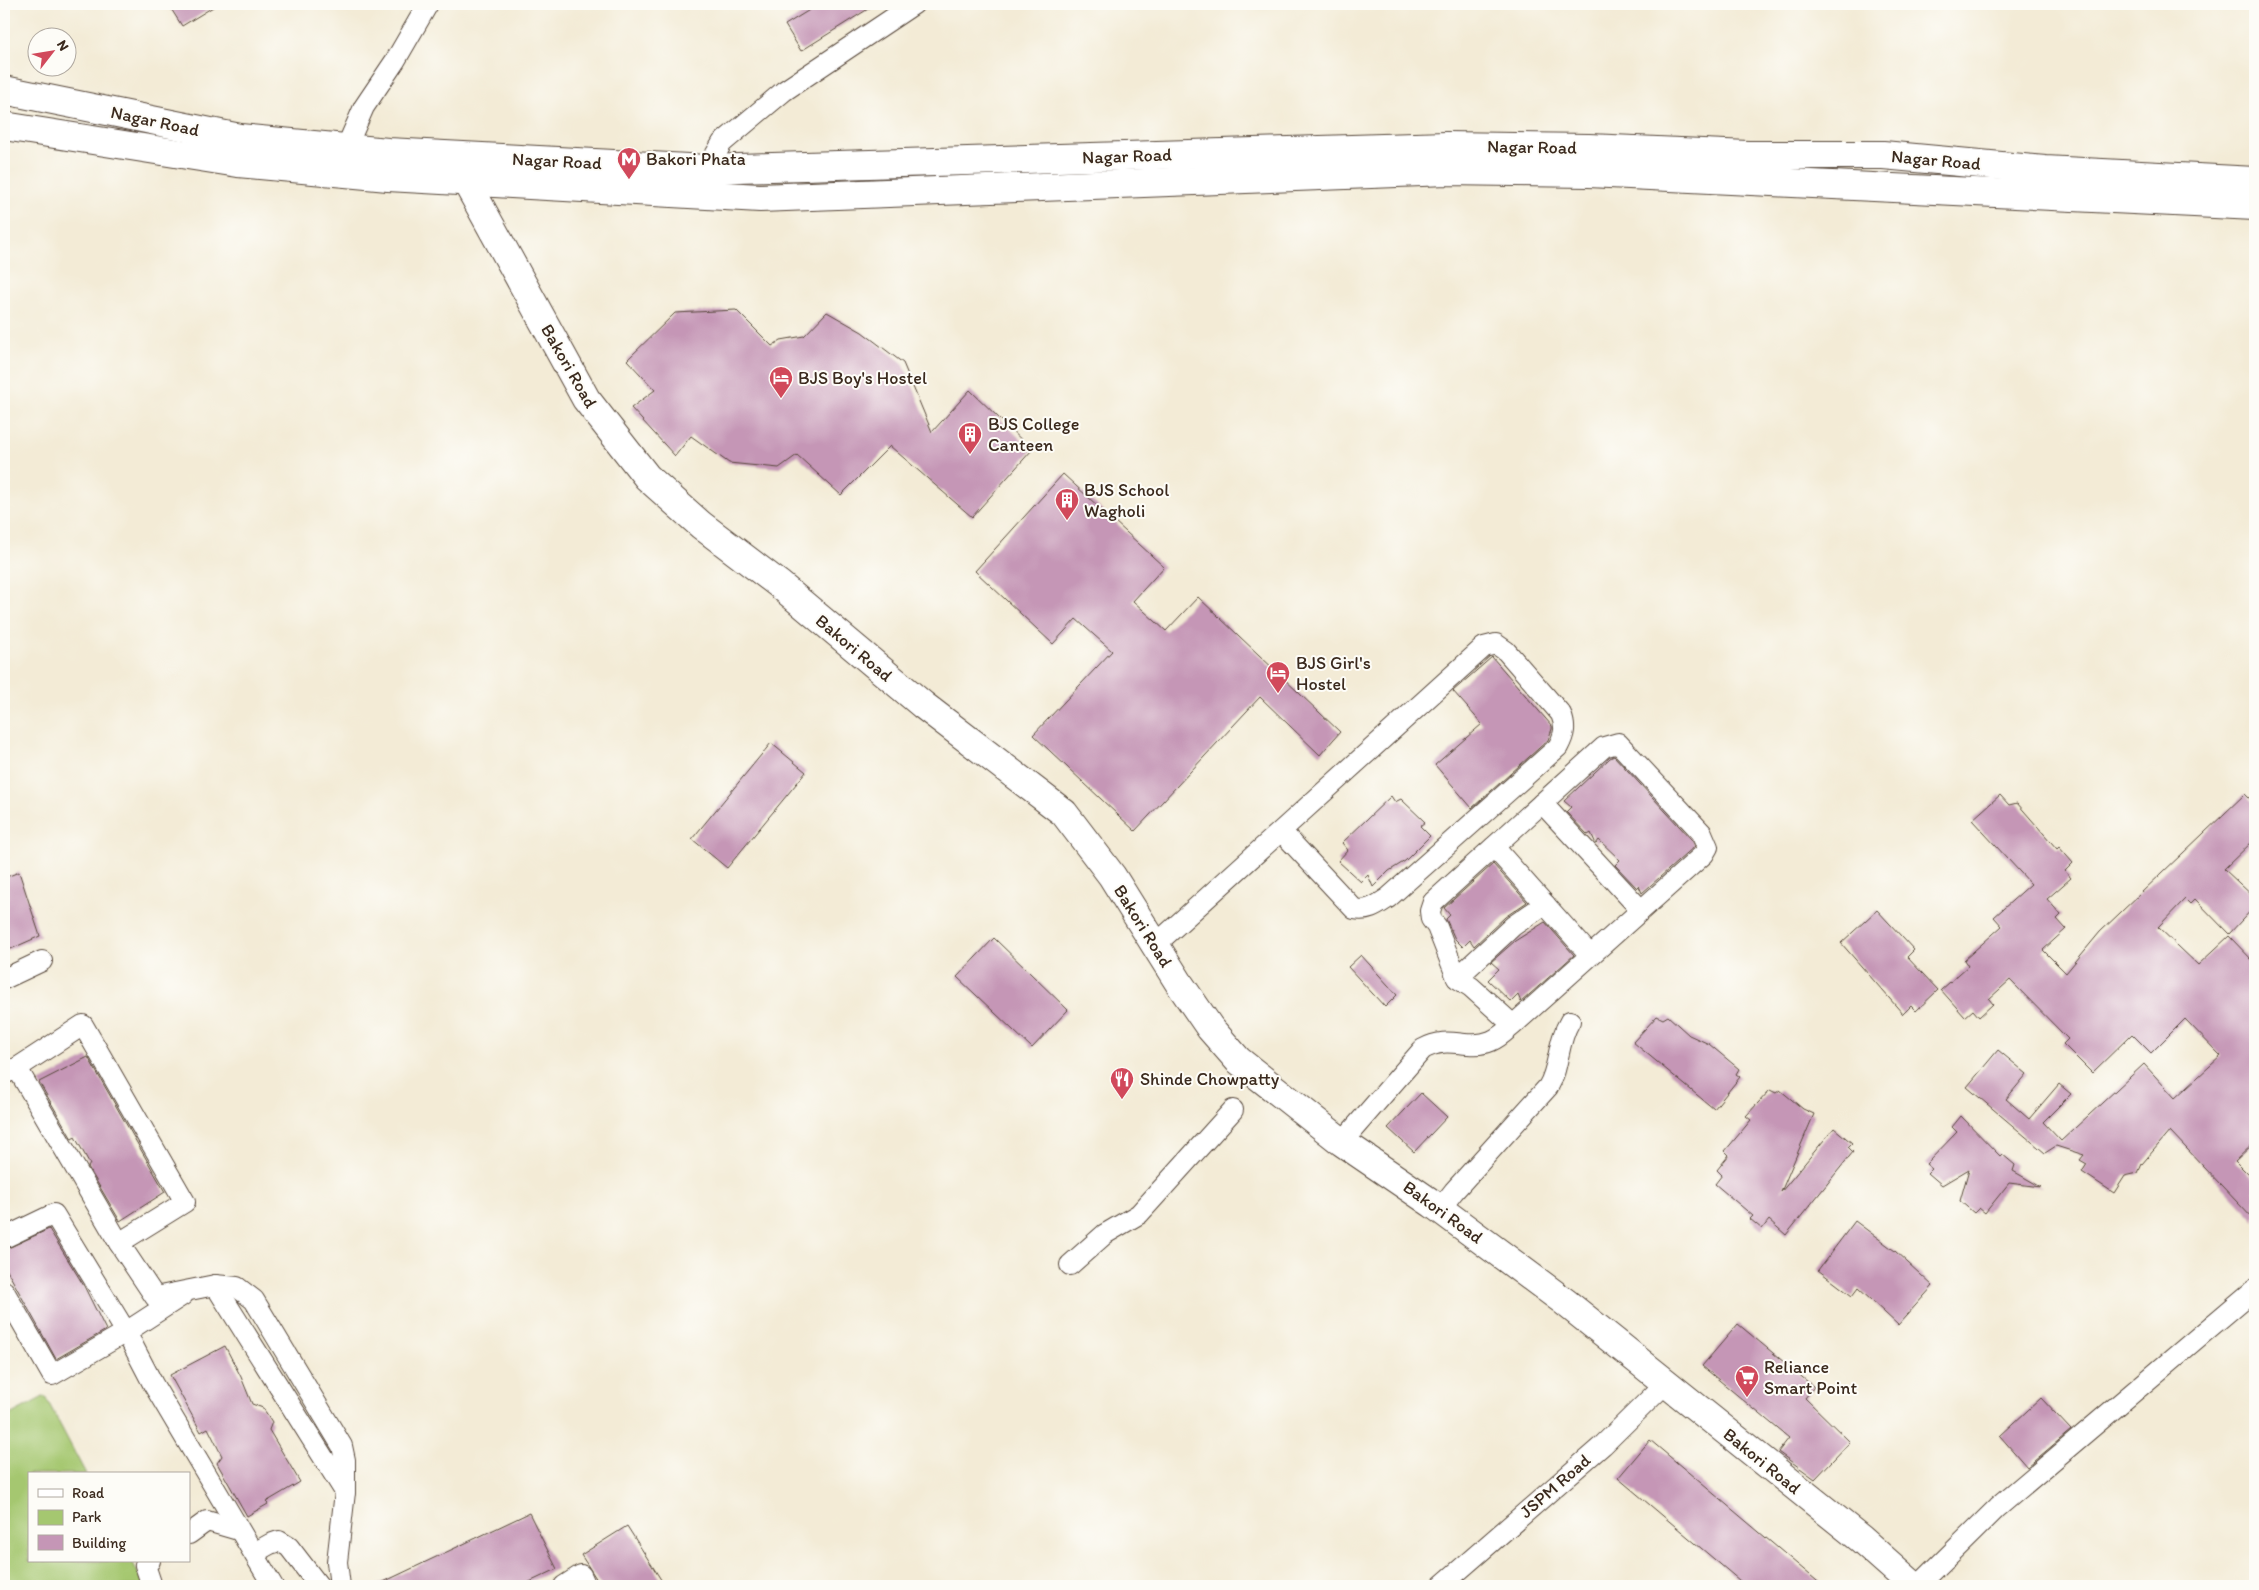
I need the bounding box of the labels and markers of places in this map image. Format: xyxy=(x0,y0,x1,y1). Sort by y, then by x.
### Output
metro station icon: Bakori Phata xyxy=(616,146,642,180)
place label: Bakori Phata xyxy=(646,148,746,170)
hotel icon: BJS Boy's Hostel xyxy=(768,365,794,399)
place label: BJS Boy's Hostel xyxy=(798,367,927,389)
place label: BJS College Canteen xyxy=(988,413,1080,456)
building icon: BJS College Canteen xyxy=(957,421,983,455)
place label: BJS School Wagholi xyxy=(1084,479,1169,522)
building icon: BJS School Wagholi xyxy=(1054,487,1080,521)
place label: BJS Girl's Hostel xyxy=(1296,652,1371,695)
hotel icon: BJS Girl's Hostel xyxy=(1265,660,1291,694)
restaurant icon: Shinde Chowpatty xyxy=(1109,1066,1135,1100)
place label: Shinde Chowpatty xyxy=(1140,1068,1280,1090)
place label: Reliance Smart Point xyxy=(1764,1356,1857,1399)
supermarket icon: Reliance Smart Point xyxy=(1734,1364,1760,1398)

